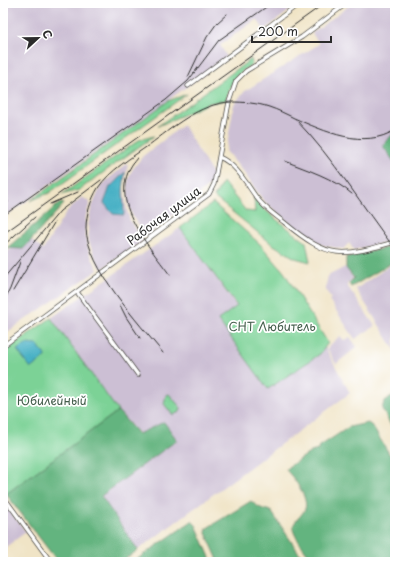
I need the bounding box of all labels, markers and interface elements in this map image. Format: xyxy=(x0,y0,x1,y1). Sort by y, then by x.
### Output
north arrow xyxy=(18,18,58,58)
scale bar xyxy=(252,18,331,44)
text: 200 m xyxy=(258,22,298,40)
text: С xyxy=(38,27,57,41)
street label: Рабочая улица xyxy=(123,181,204,249)
park label: СНТ Любитель xyxy=(228,317,316,335)
park label: Юбилейный xyxy=(17,391,87,409)

